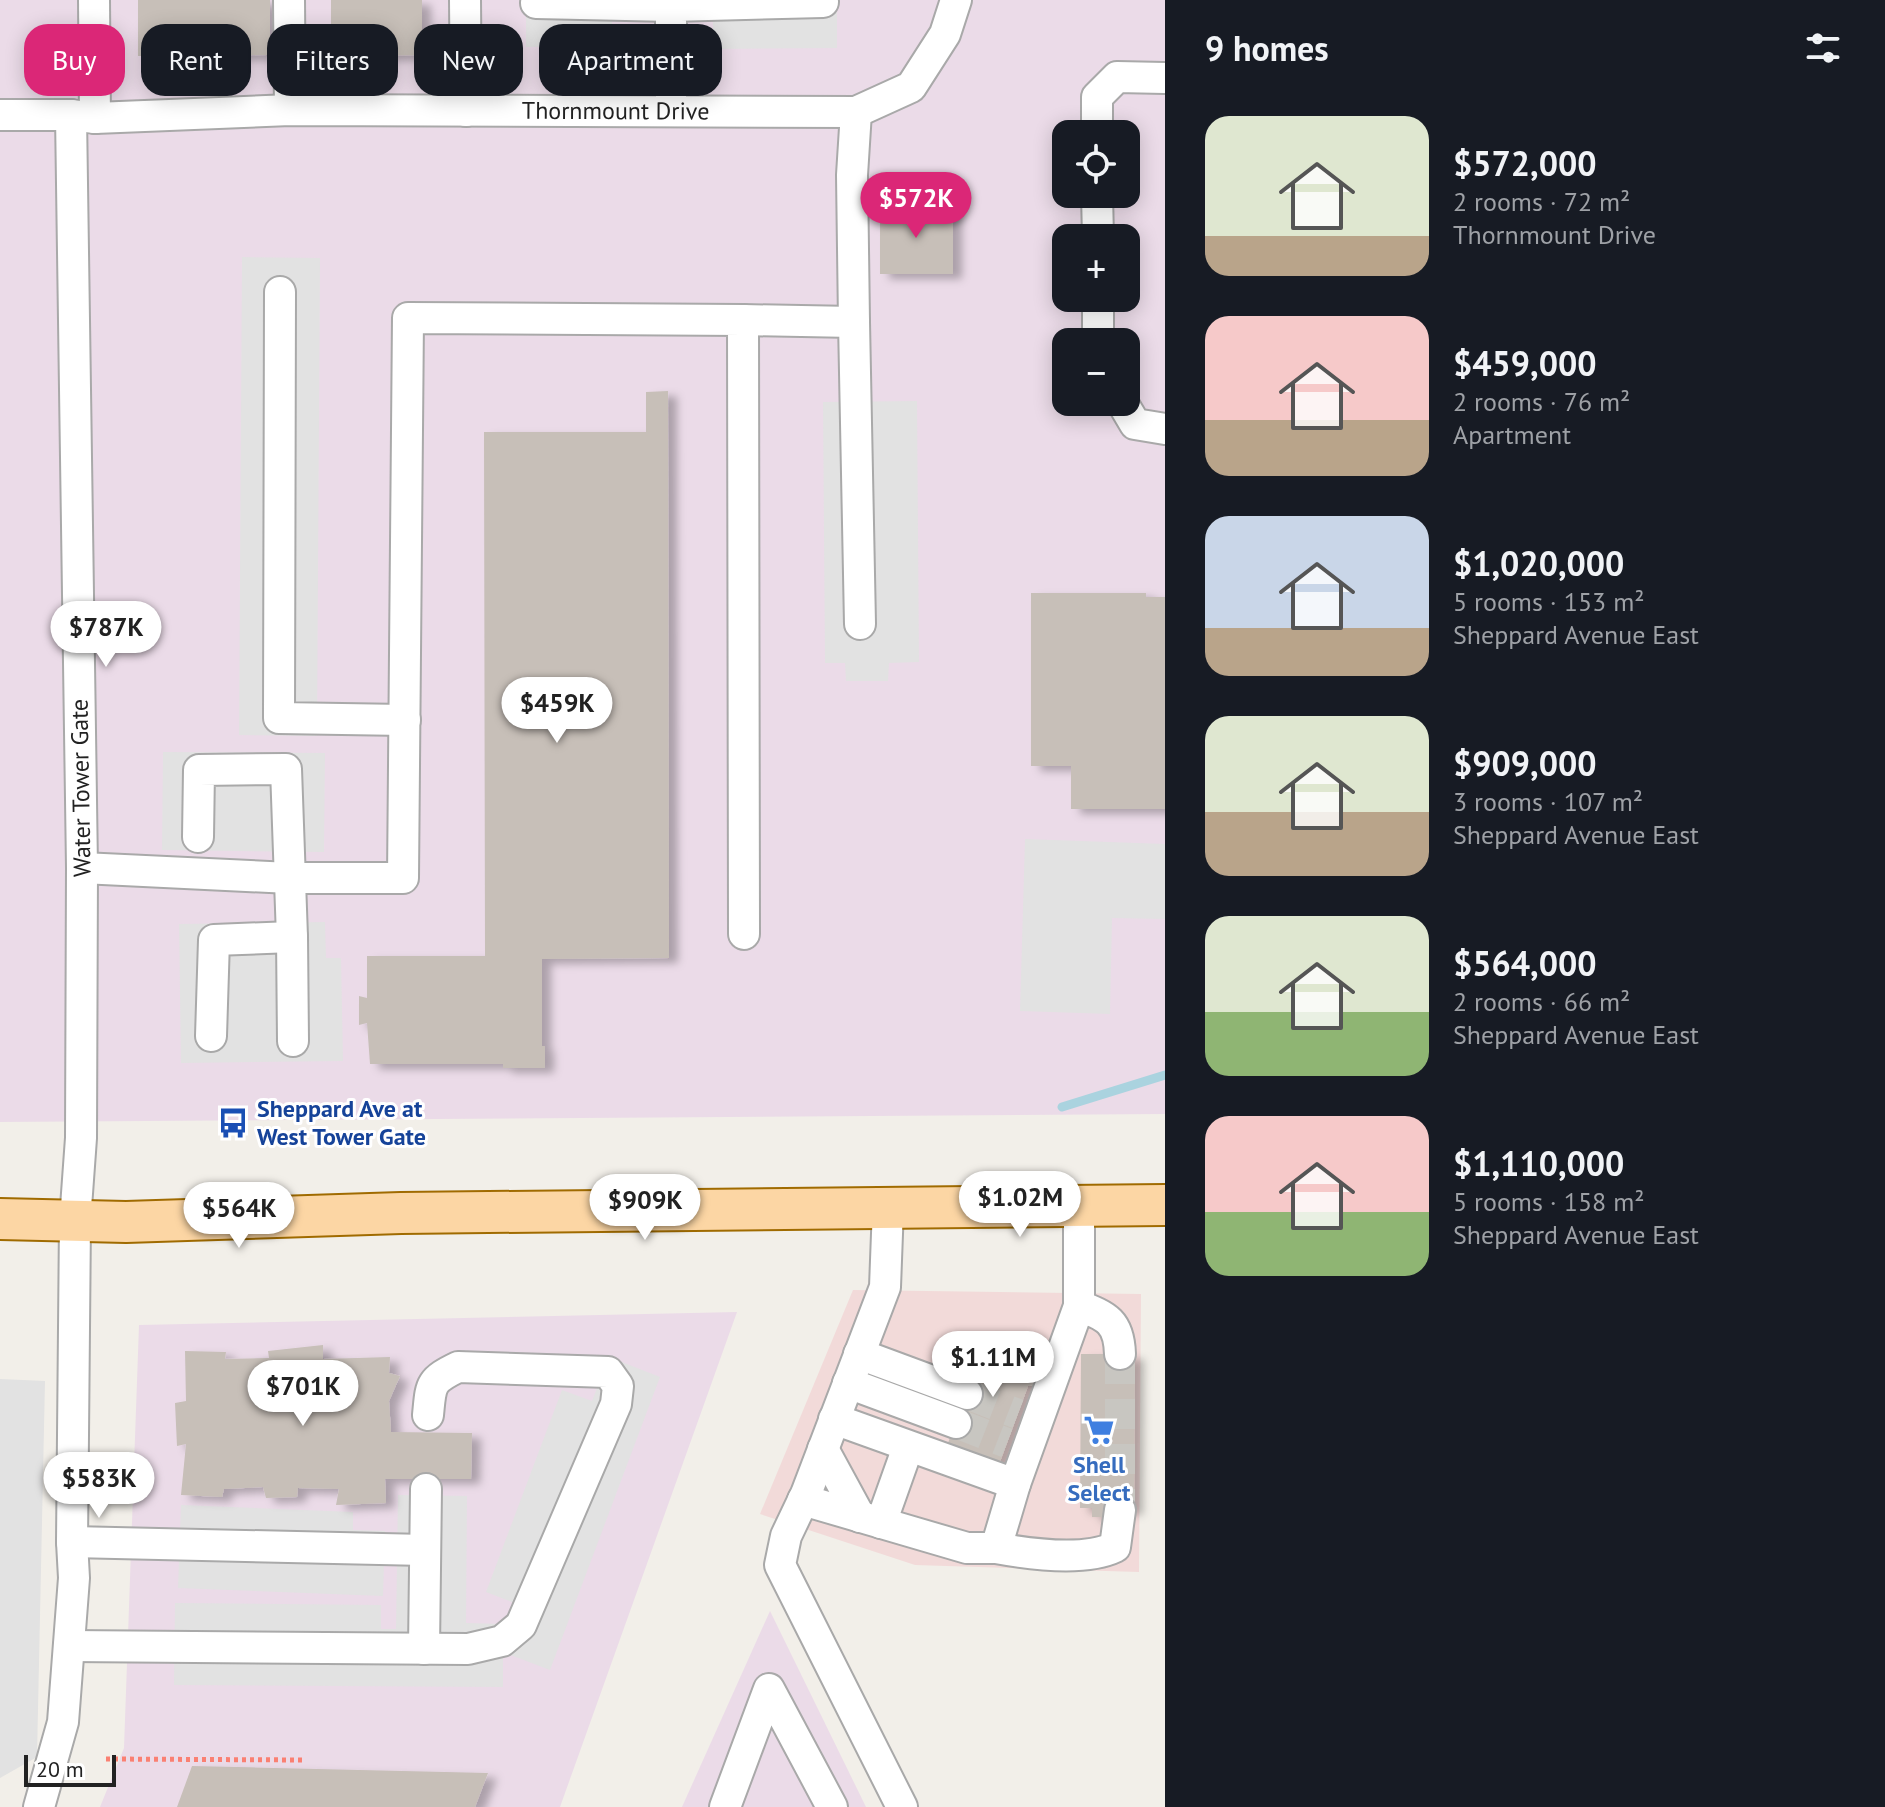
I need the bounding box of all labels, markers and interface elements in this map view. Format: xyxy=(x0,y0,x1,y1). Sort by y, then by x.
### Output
chip: Buy xyxy=(24,24,125,96)
chip: Rent xyxy=(141,24,251,96)
chip: Filters xyxy=(267,24,398,96)
chip: New xyxy=(414,24,523,96)
chip: Apartment xyxy=(539,24,722,96)
text: 9 homes xyxy=(1205,26,1329,70)
icon: filters xyxy=(1801,26,1845,70)
street label: Thornmount Drive xyxy=(522,95,709,126)
map controls xyxy=(1052,120,1140,416)
button: locate xyxy=(1052,120,1140,208)
text: $572,000 xyxy=(1453,141,1597,185)
icon: home xyxy=(1269,148,1365,244)
pin: $572K xyxy=(860,172,972,240)
text: $572K xyxy=(878,181,954,214)
text: 2 rooms · 72 m² xyxy=(1453,185,1630,218)
text: Thornmount Drive xyxy=(1453,218,1656,251)
button: + xyxy=(1052,224,1140,312)
button: − xyxy=(1052,328,1140,416)
text: $459,000 xyxy=(1453,341,1597,385)
icon: home xyxy=(1269,348,1365,444)
text: 2 rooms · 76 m² xyxy=(1453,385,1630,418)
text: Apartment xyxy=(1453,418,1571,451)
text: $1,020,000 xyxy=(1453,541,1624,585)
icon: home xyxy=(1269,548,1365,644)
text: 5 rooms · 153 m² xyxy=(1453,585,1645,618)
pin: $787K xyxy=(50,601,162,669)
text: $787K xyxy=(68,610,144,643)
text: Sheppard Avenue East xyxy=(1453,618,1699,651)
pin: $459K xyxy=(501,677,613,745)
text: $459K xyxy=(519,686,595,719)
street label: Water Tower Gate xyxy=(63,699,98,877)
text: $909,000 xyxy=(1453,741,1597,785)
icon: home xyxy=(1269,748,1365,844)
text: 3 rooms · 107 m² xyxy=(1453,785,1643,818)
text: Sheppard Avenue East xyxy=(1453,818,1699,851)
text: $564,000 xyxy=(1453,941,1597,985)
icon: home xyxy=(1269,948,1365,1044)
text: 2 rooms · 66 m² xyxy=(1453,985,1630,1018)
text: Sheppard Avenue East xyxy=(1453,1018,1699,1051)
place label: Sheppard Ave at West Tower Gate xyxy=(257,1093,426,1152)
bus stop icon: Sheppard Ave at West Tower Gate xyxy=(216,1106,250,1140)
text: $1,110,000 xyxy=(1453,1141,1624,1185)
icon: home xyxy=(1269,1148,1365,1244)
pin: $1.02M xyxy=(955,1171,1085,1239)
pin: $909K xyxy=(589,1174,701,1242)
text: $1.02M xyxy=(977,1180,1063,1213)
pin: $564K xyxy=(183,1182,295,1250)
text: $909K xyxy=(607,1183,683,1216)
text: 5 rooms · 158 m² xyxy=(1453,1185,1645,1218)
text: $564K xyxy=(201,1191,277,1224)
text: Sheppard Avenue East xyxy=(1453,1218,1699,1251)
pin: $1.11M xyxy=(928,1331,1058,1399)
text: $1.11M xyxy=(950,1340,1036,1373)
pin: $701K xyxy=(247,1360,359,1428)
text: $701K xyxy=(265,1369,341,1402)
supermarket icon: Shell Select xyxy=(1082,1413,1116,1447)
place label: Shell Select xyxy=(1068,1449,1131,1508)
pin: $583K xyxy=(43,1452,155,1520)
text: $583K xyxy=(61,1461,137,1494)
scale bar xyxy=(24,1751,116,1787)
text: 20 m xyxy=(36,1755,84,1783)

